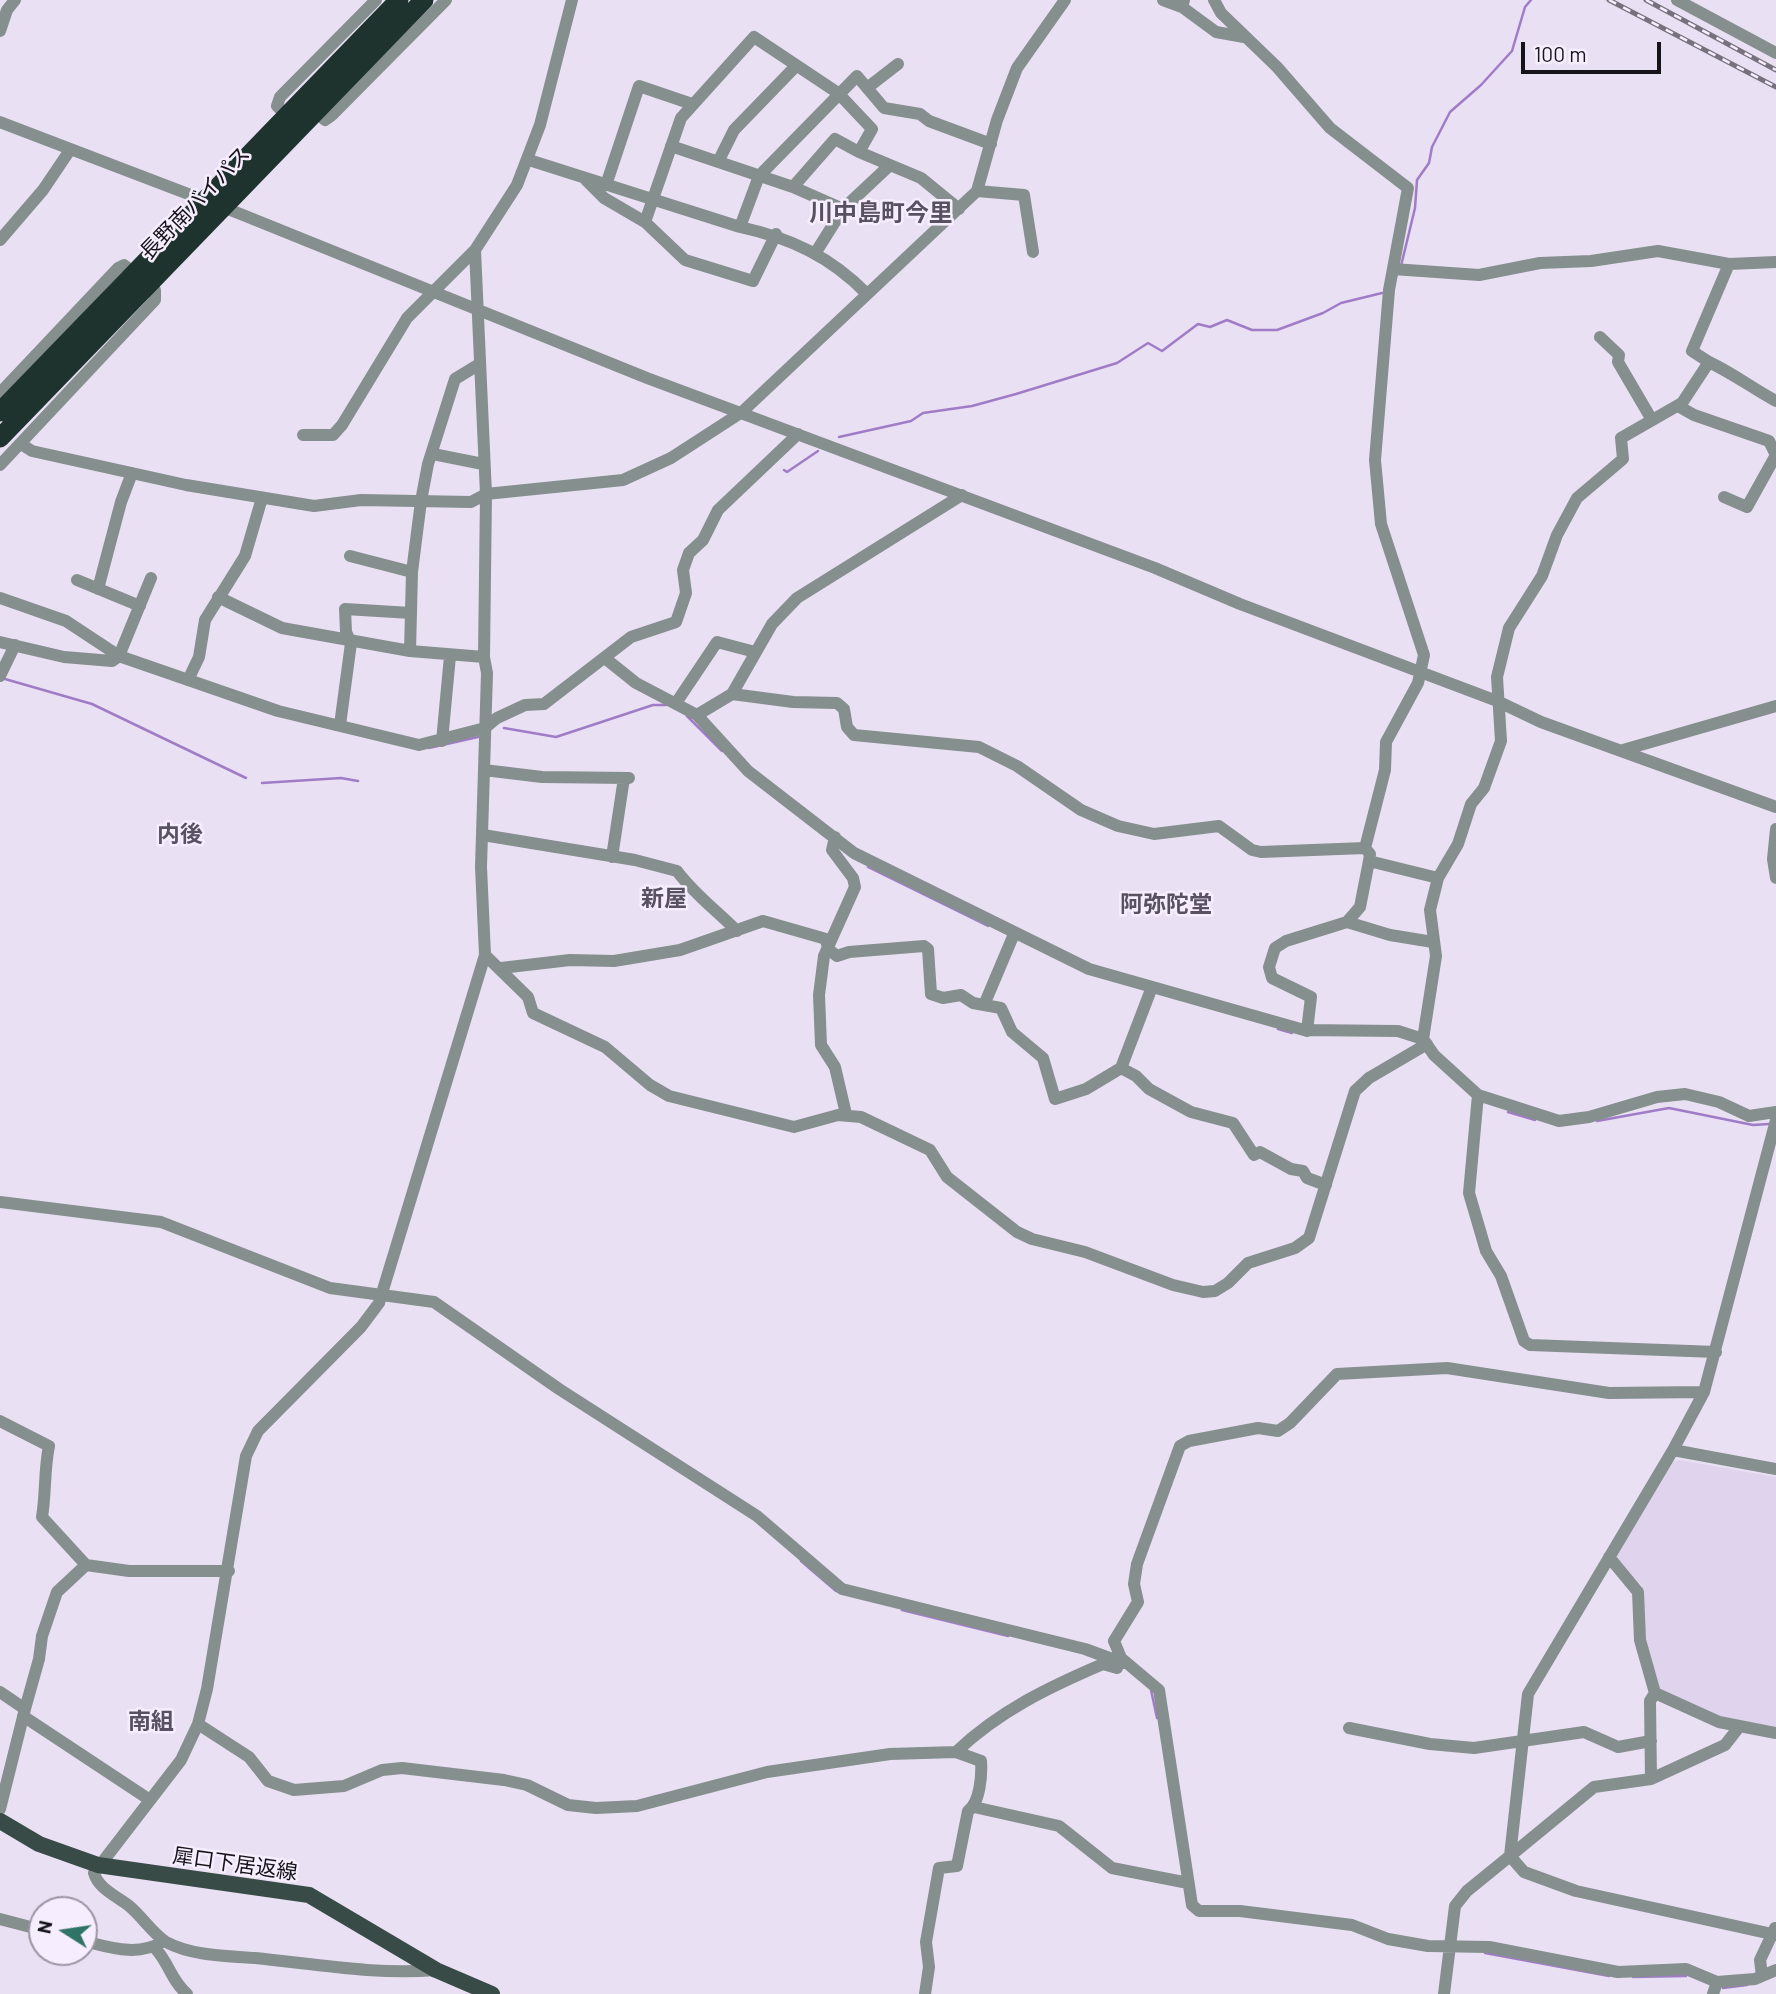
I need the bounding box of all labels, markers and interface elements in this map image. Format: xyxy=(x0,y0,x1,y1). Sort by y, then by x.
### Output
scale bar xyxy=(1524,28,1664,72)
text: 100 m xyxy=(1534,41,1587,66)
street label: 長野南バイパス xyxy=(135,141,255,265)
district label: 川中島町今里 xyxy=(809,199,953,227)
district label: 内後 xyxy=(157,820,203,848)
district label: 新屋 xyxy=(641,884,687,912)
district label: 阿弥陀堂 xyxy=(1120,890,1212,918)
district label: 南組 xyxy=(128,1707,174,1735)
street label: 犀口下居返線 xyxy=(171,1843,299,1885)
north arrow xyxy=(28,1896,98,1966)
text: N xyxy=(31,1918,56,1936)

